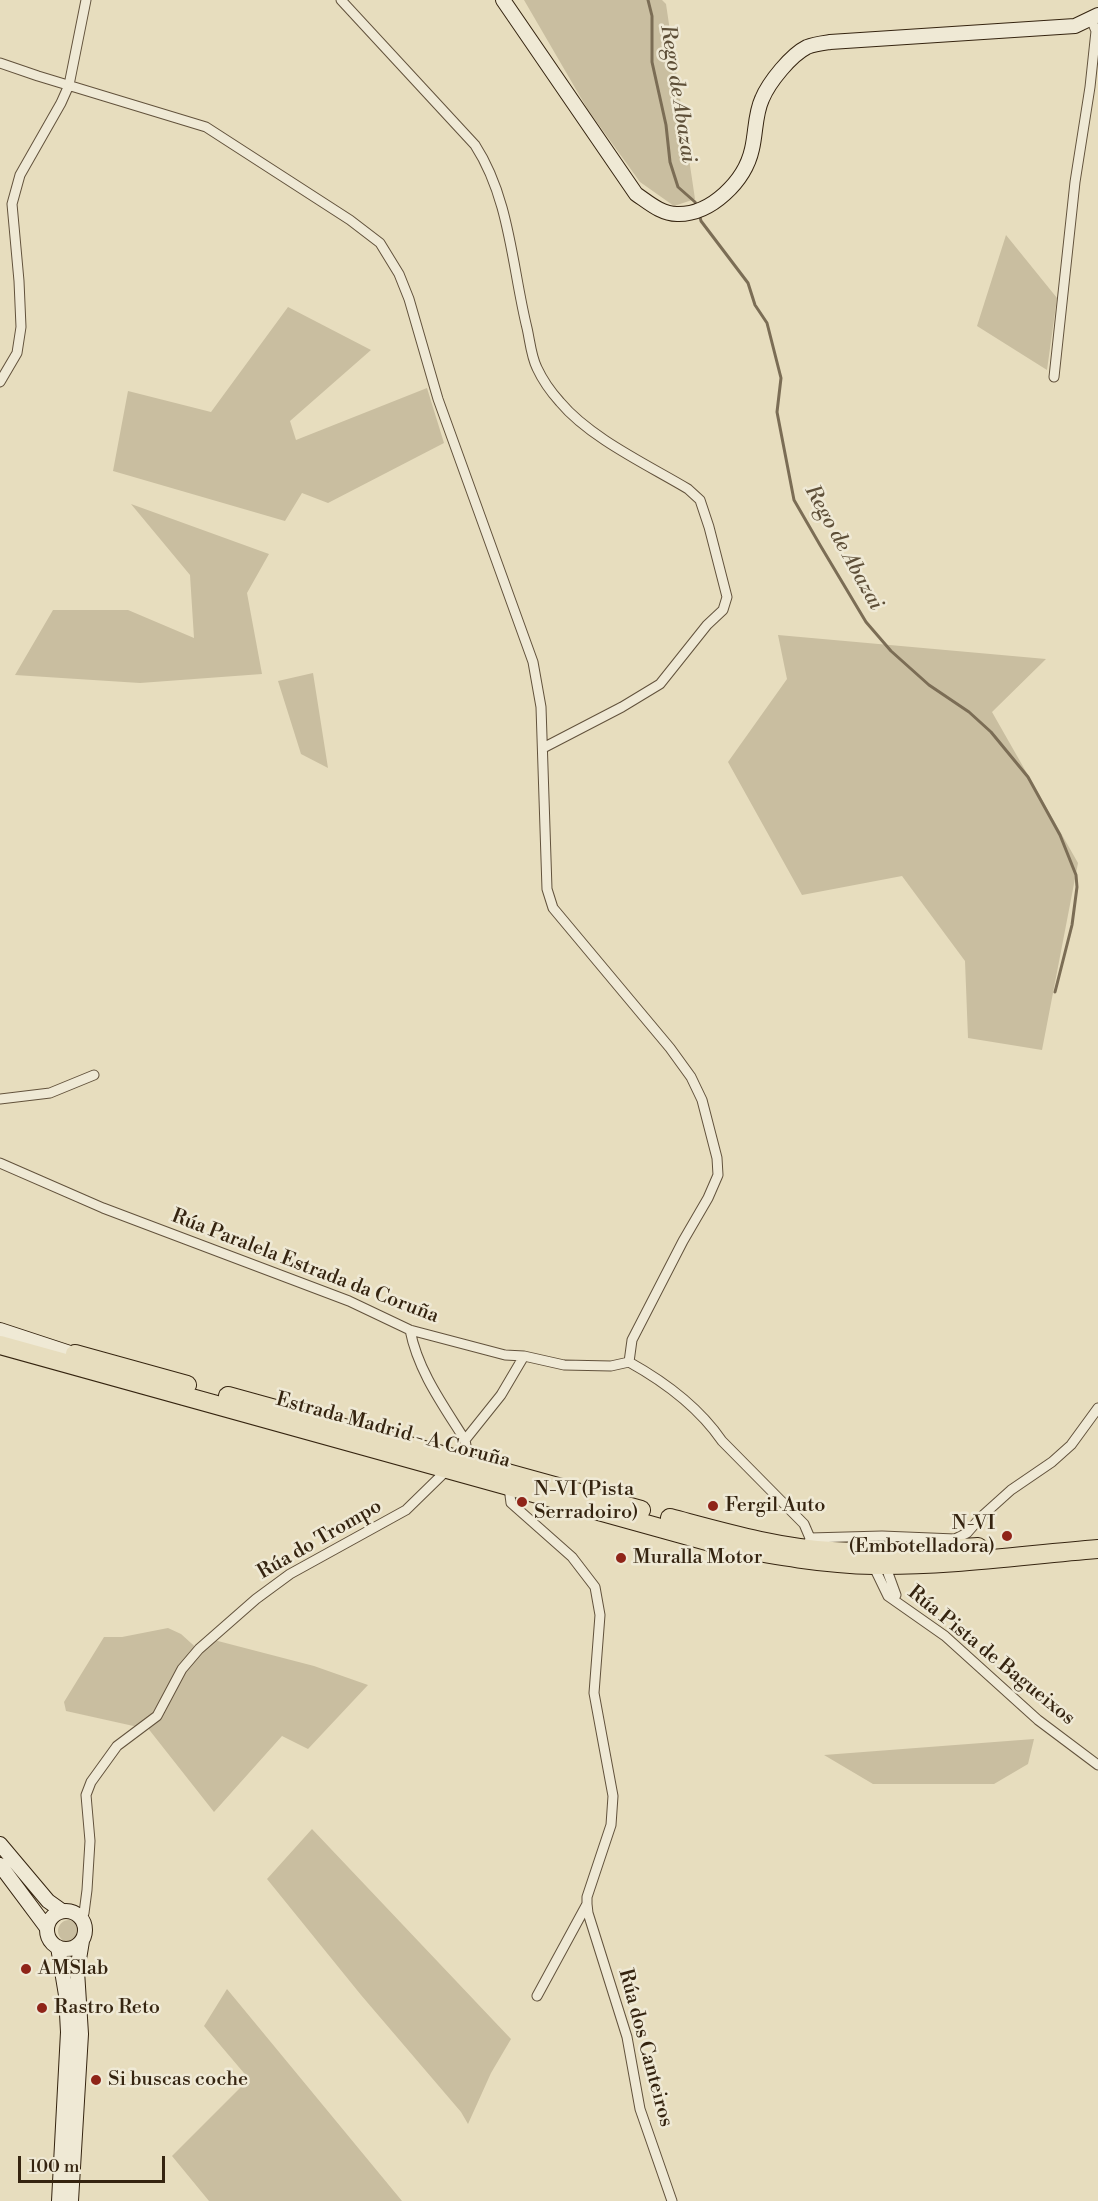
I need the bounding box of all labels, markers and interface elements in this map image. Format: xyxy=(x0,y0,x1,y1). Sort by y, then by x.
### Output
water label: Rego de Abazai xyxy=(654,23,700,165)
water label: Rego de Abazai xyxy=(798,481,888,615)
street label: Rúa Paralela Estrada da Coruña xyxy=(168,1205,442,1329)
street label: Estrada Madrid - A Coruña xyxy=(273,1388,513,1474)
place label: N-VI (Pista Serradoiro) xyxy=(534,1478,638,1525)
place label: Fergil Auto xyxy=(725,1494,825,1518)
street label: Rúa do Trompo xyxy=(254,1495,386,1585)
marker: N-VI (Pista Serradoiro) xyxy=(515,1495,529,1509)
marker: Fergil Auto xyxy=(706,1499,720,1513)
place label: N-VI (Embotelladora) xyxy=(849,1512,995,1559)
marker: N-VI (Embotelladora) xyxy=(1000,1529,1014,1543)
place label: Muralla Motor xyxy=(633,1546,762,1570)
marker: Muralla Motor xyxy=(614,1551,628,1565)
street label: Rúa Pista de Bagueixos xyxy=(903,1581,1079,1731)
place label: AMSlab xyxy=(38,1957,108,1981)
marker: AMSlab xyxy=(19,1962,33,1976)
street label: Rúa dos Canteiros xyxy=(612,1966,678,2130)
place label: Rastro Reto xyxy=(54,1996,160,2020)
marker: Rastro Reto xyxy=(35,2001,49,2015)
place label: Si buscas coche xyxy=(108,2068,248,2092)
marker: Si buscas coche xyxy=(89,2073,103,2087)
scale bar xyxy=(21,2144,168,2182)
text: 100 m xyxy=(29,2155,80,2178)

